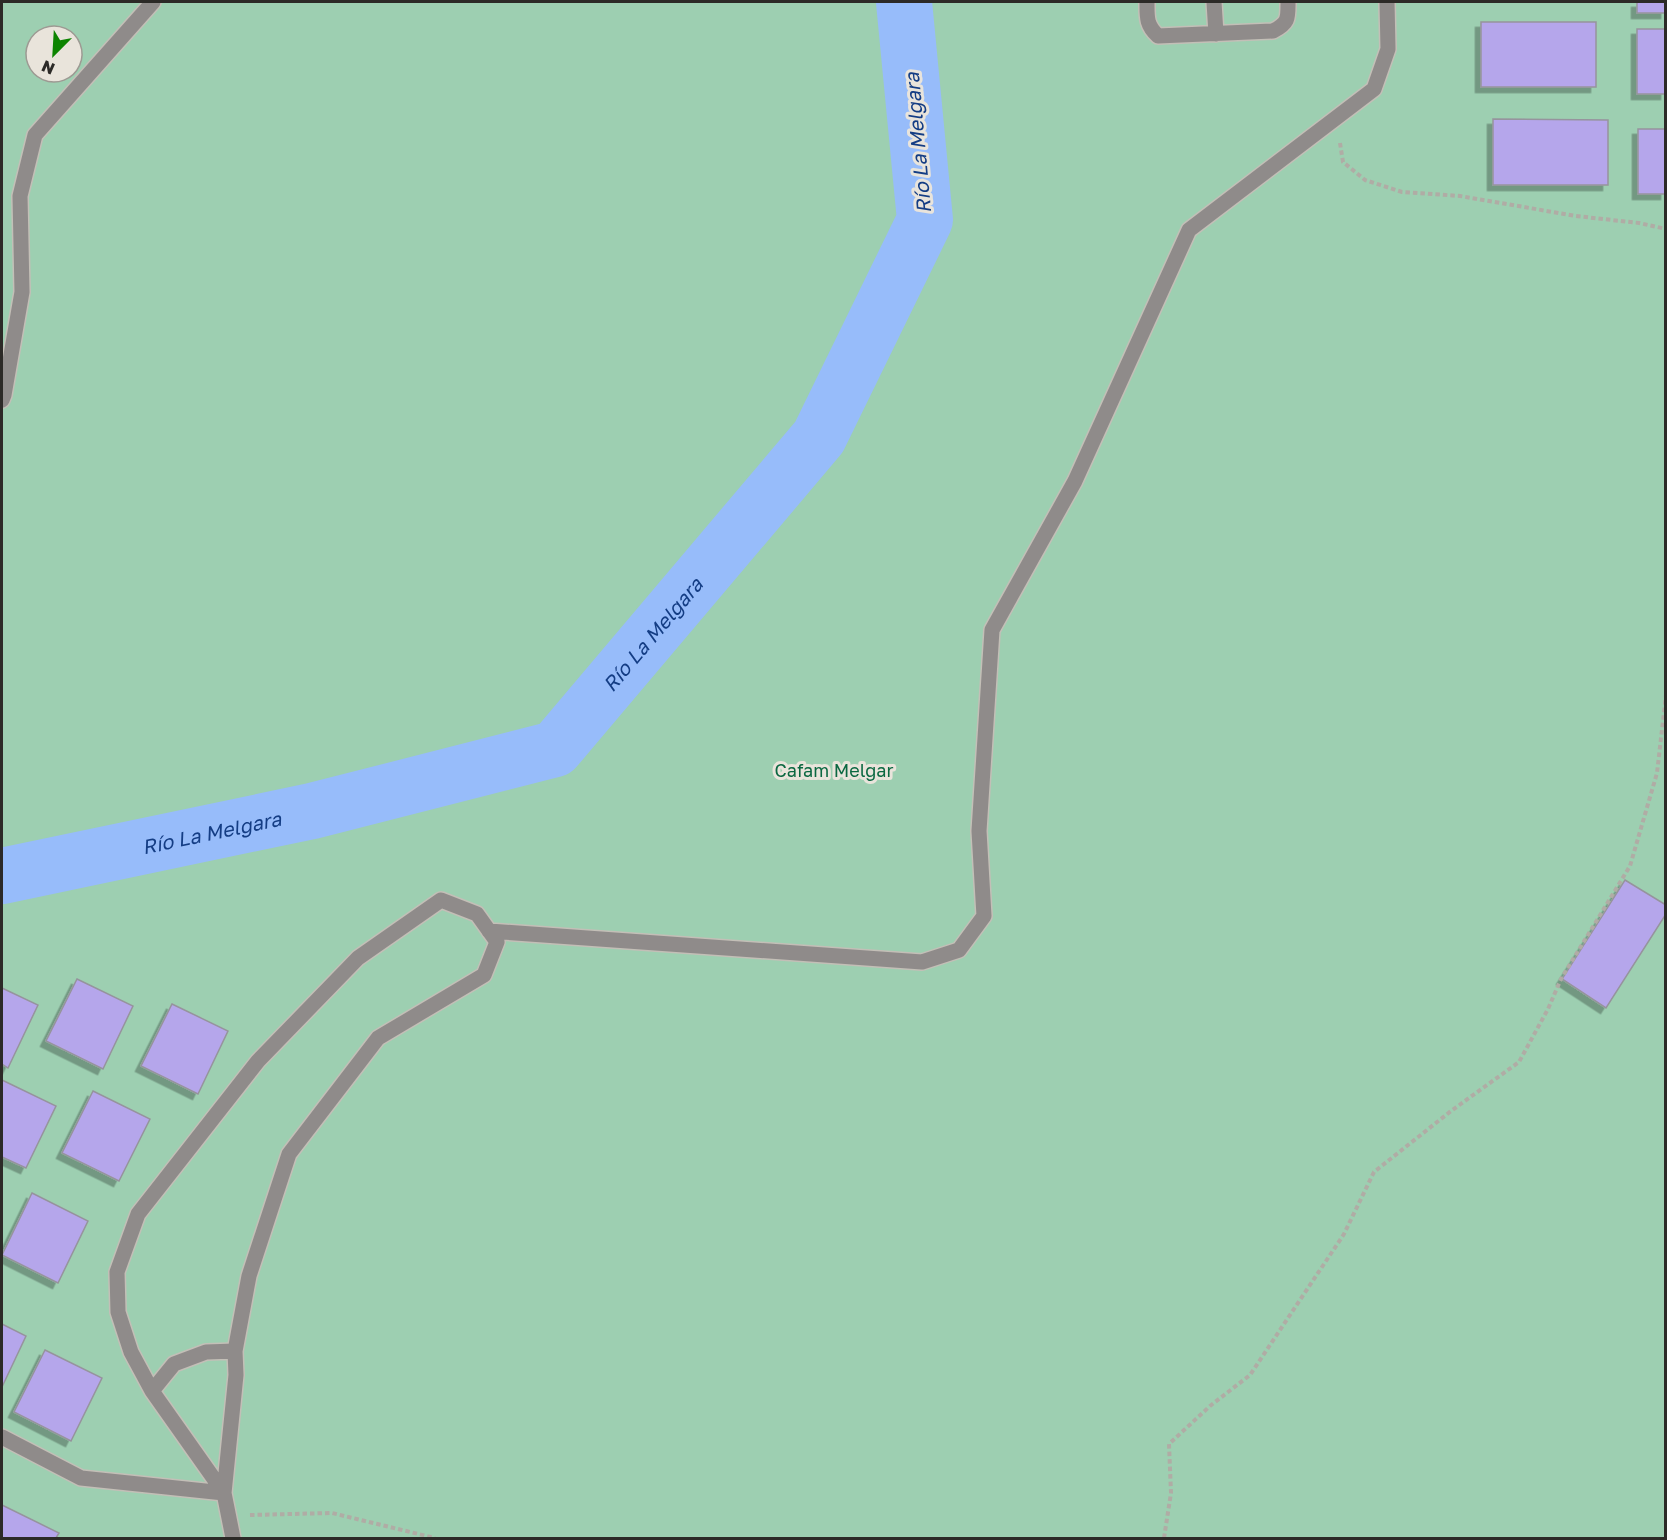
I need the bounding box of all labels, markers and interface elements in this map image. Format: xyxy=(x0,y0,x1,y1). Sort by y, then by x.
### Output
north arrow xyxy=(24,24,84,84)
text: N xyxy=(38,56,58,79)
water label: Río La Melgara xyxy=(899,71,936,214)
water label: Río La Melgara xyxy=(597,572,707,696)
park label: Cafam Melgar xyxy=(775,759,893,781)
water label: Río La Melgara xyxy=(140,806,284,858)

